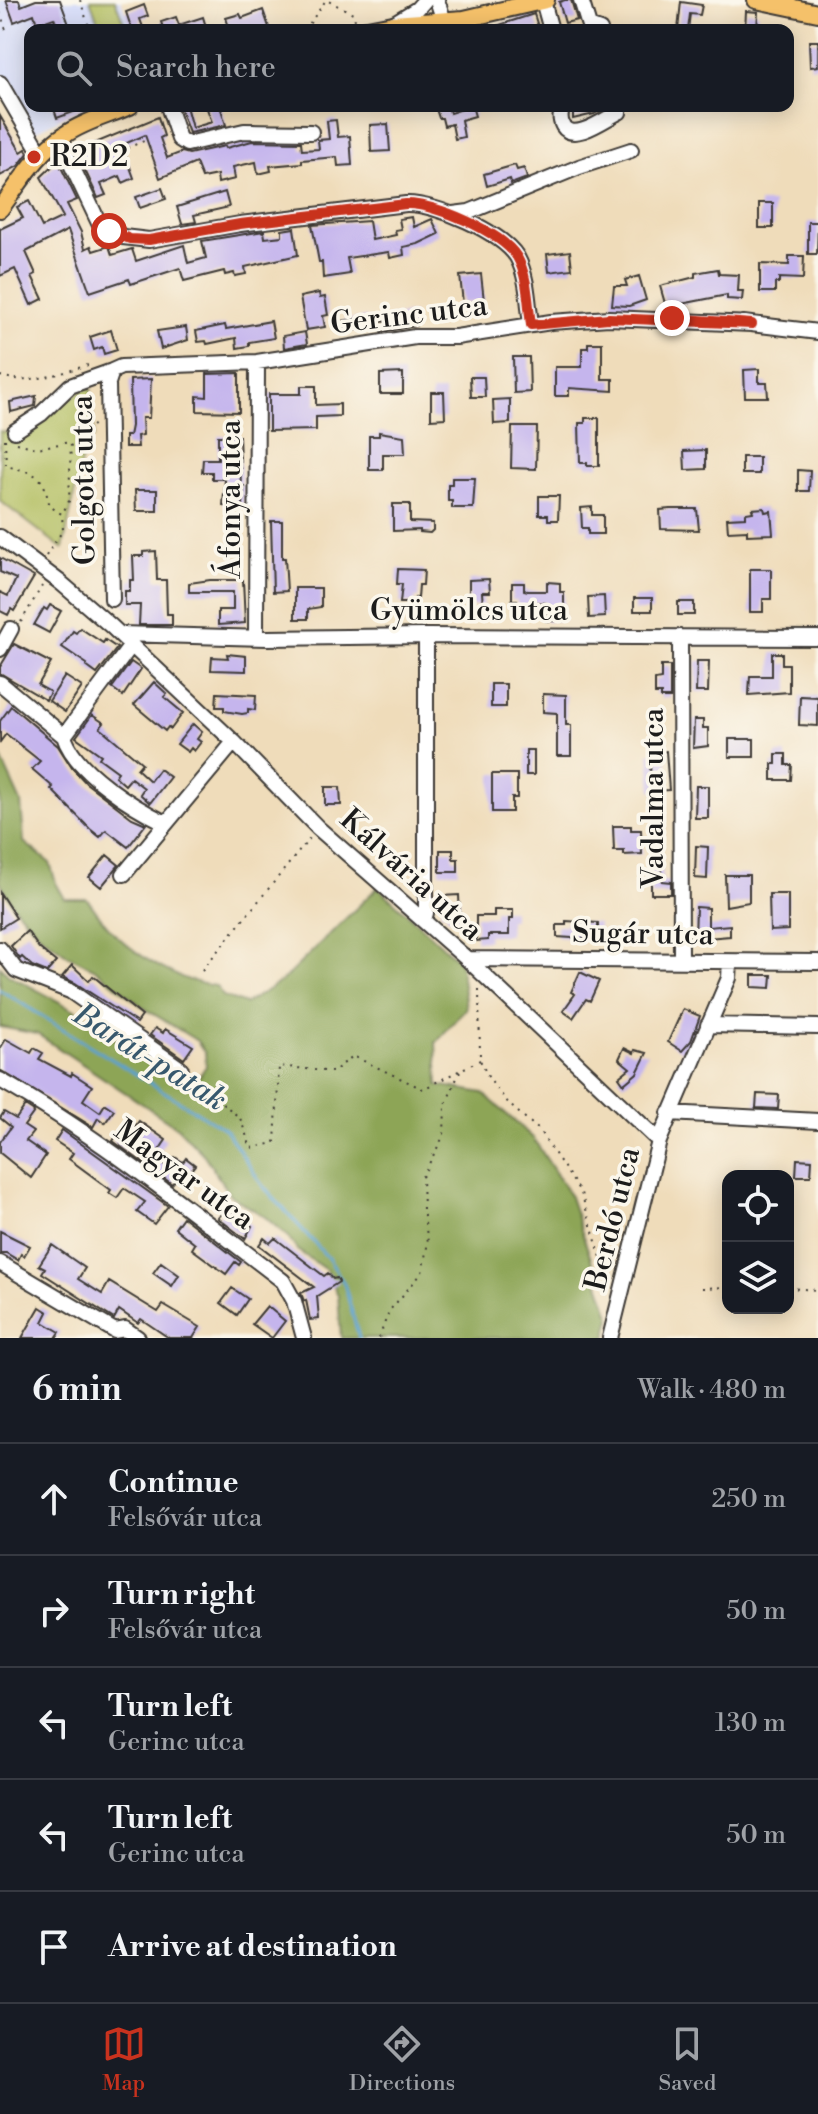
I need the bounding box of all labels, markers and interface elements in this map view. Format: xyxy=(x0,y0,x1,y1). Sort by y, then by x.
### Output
search box xyxy=(24,24,794,112)
icon: search xyxy=(52,46,96,90)
text: Search here xyxy=(116,49,276,87)
place label: R2D2 xyxy=(50,138,128,176)
marker: R2D2 xyxy=(25,148,43,166)
route start xyxy=(91,213,127,249)
street label: Gerinc utca xyxy=(328,286,490,343)
route end xyxy=(654,300,690,336)
street label: Golgota utca xyxy=(64,394,104,565)
street label: Áfonya utca xyxy=(210,419,250,579)
street label: Gyümölcs utca xyxy=(370,592,569,630)
street label: Vadalma utca xyxy=(635,707,673,889)
street label: Kálvária utca xyxy=(331,801,491,950)
street label: Sugár utca xyxy=(572,914,715,954)
water label: Barát-patak xyxy=(65,993,234,1120)
street label: Magyar utca xyxy=(107,1112,262,1239)
street label: Berdó utca xyxy=(577,1142,649,1296)
map controls xyxy=(722,1170,794,1314)
button: locate xyxy=(722,1170,794,1242)
button: layers xyxy=(722,1242,794,1314)
text: 6 min xyxy=(32,1369,122,1411)
text: Walk · 480 m xyxy=(638,1374,786,1406)
text: Continue xyxy=(108,1464,239,1502)
icon: ahead xyxy=(32,1477,76,1521)
text: 250 m xyxy=(711,1483,786,1515)
text: Felsővár utca xyxy=(108,1502,262,1534)
text: Turn right xyxy=(108,1576,255,1614)
icon: right xyxy=(32,1589,76,1633)
text: 50 m xyxy=(726,1595,786,1627)
text: Felsővár utca xyxy=(108,1614,262,1646)
text: Turn left xyxy=(108,1688,232,1726)
icon: left xyxy=(32,1701,76,1745)
text: 130 m xyxy=(715,1707,786,1739)
text: Gerinc utca xyxy=(108,1726,245,1758)
text: Turn left xyxy=(108,1800,232,1838)
icon: left xyxy=(32,1813,76,1857)
text: 50 m xyxy=(726,1819,786,1851)
text: Gerinc utca xyxy=(108,1838,245,1870)
icon: arrive xyxy=(32,1925,76,1969)
text: Arrive at destination xyxy=(108,1928,397,1966)
tab: Map xyxy=(102,2022,146,2097)
tab: Directions xyxy=(349,2022,455,2097)
tab: Saved xyxy=(659,2022,716,2097)

